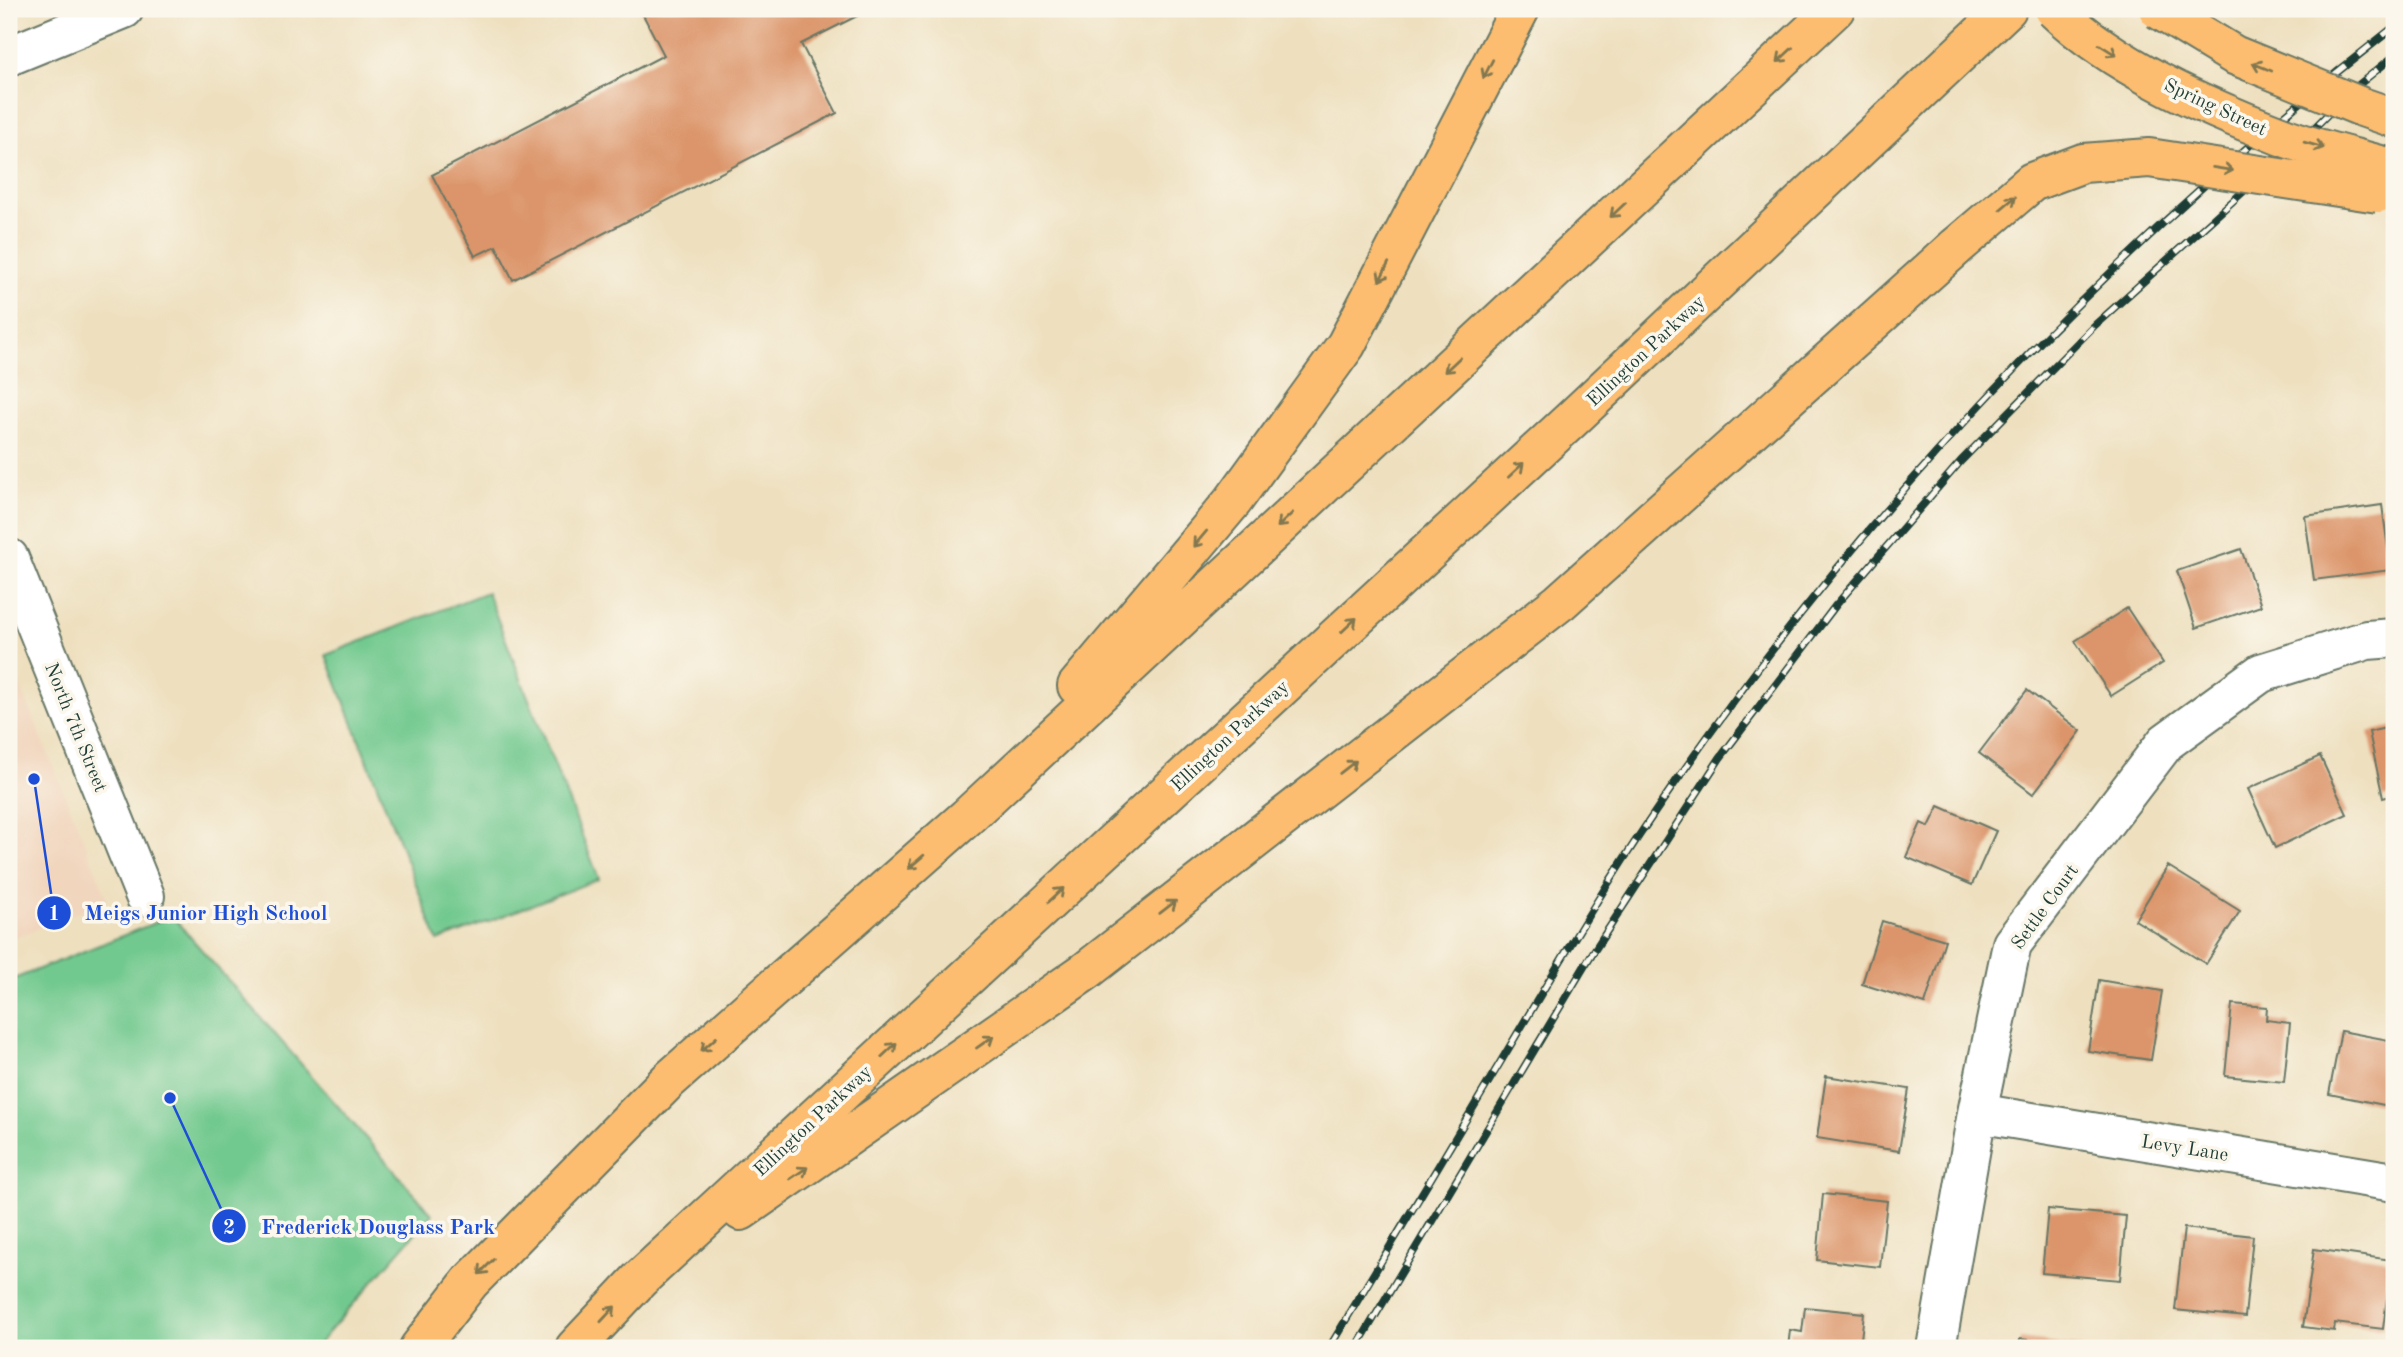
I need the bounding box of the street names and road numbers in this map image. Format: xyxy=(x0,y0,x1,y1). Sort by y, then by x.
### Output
street label: Spring Street xyxy=(2161,76,2269,140)
street label: Ellington Parkway xyxy=(1584,293,1709,411)
street label: North 7th Street xyxy=(40,660,109,795)
street label: Ellington Parkway xyxy=(1168,678,1293,796)
street label: Settle Court xyxy=(2009,862,2083,953)
street label: Ellington Parkway xyxy=(751,1063,876,1181)
street label: Levy Lane xyxy=(2140,1133,2230,1166)

